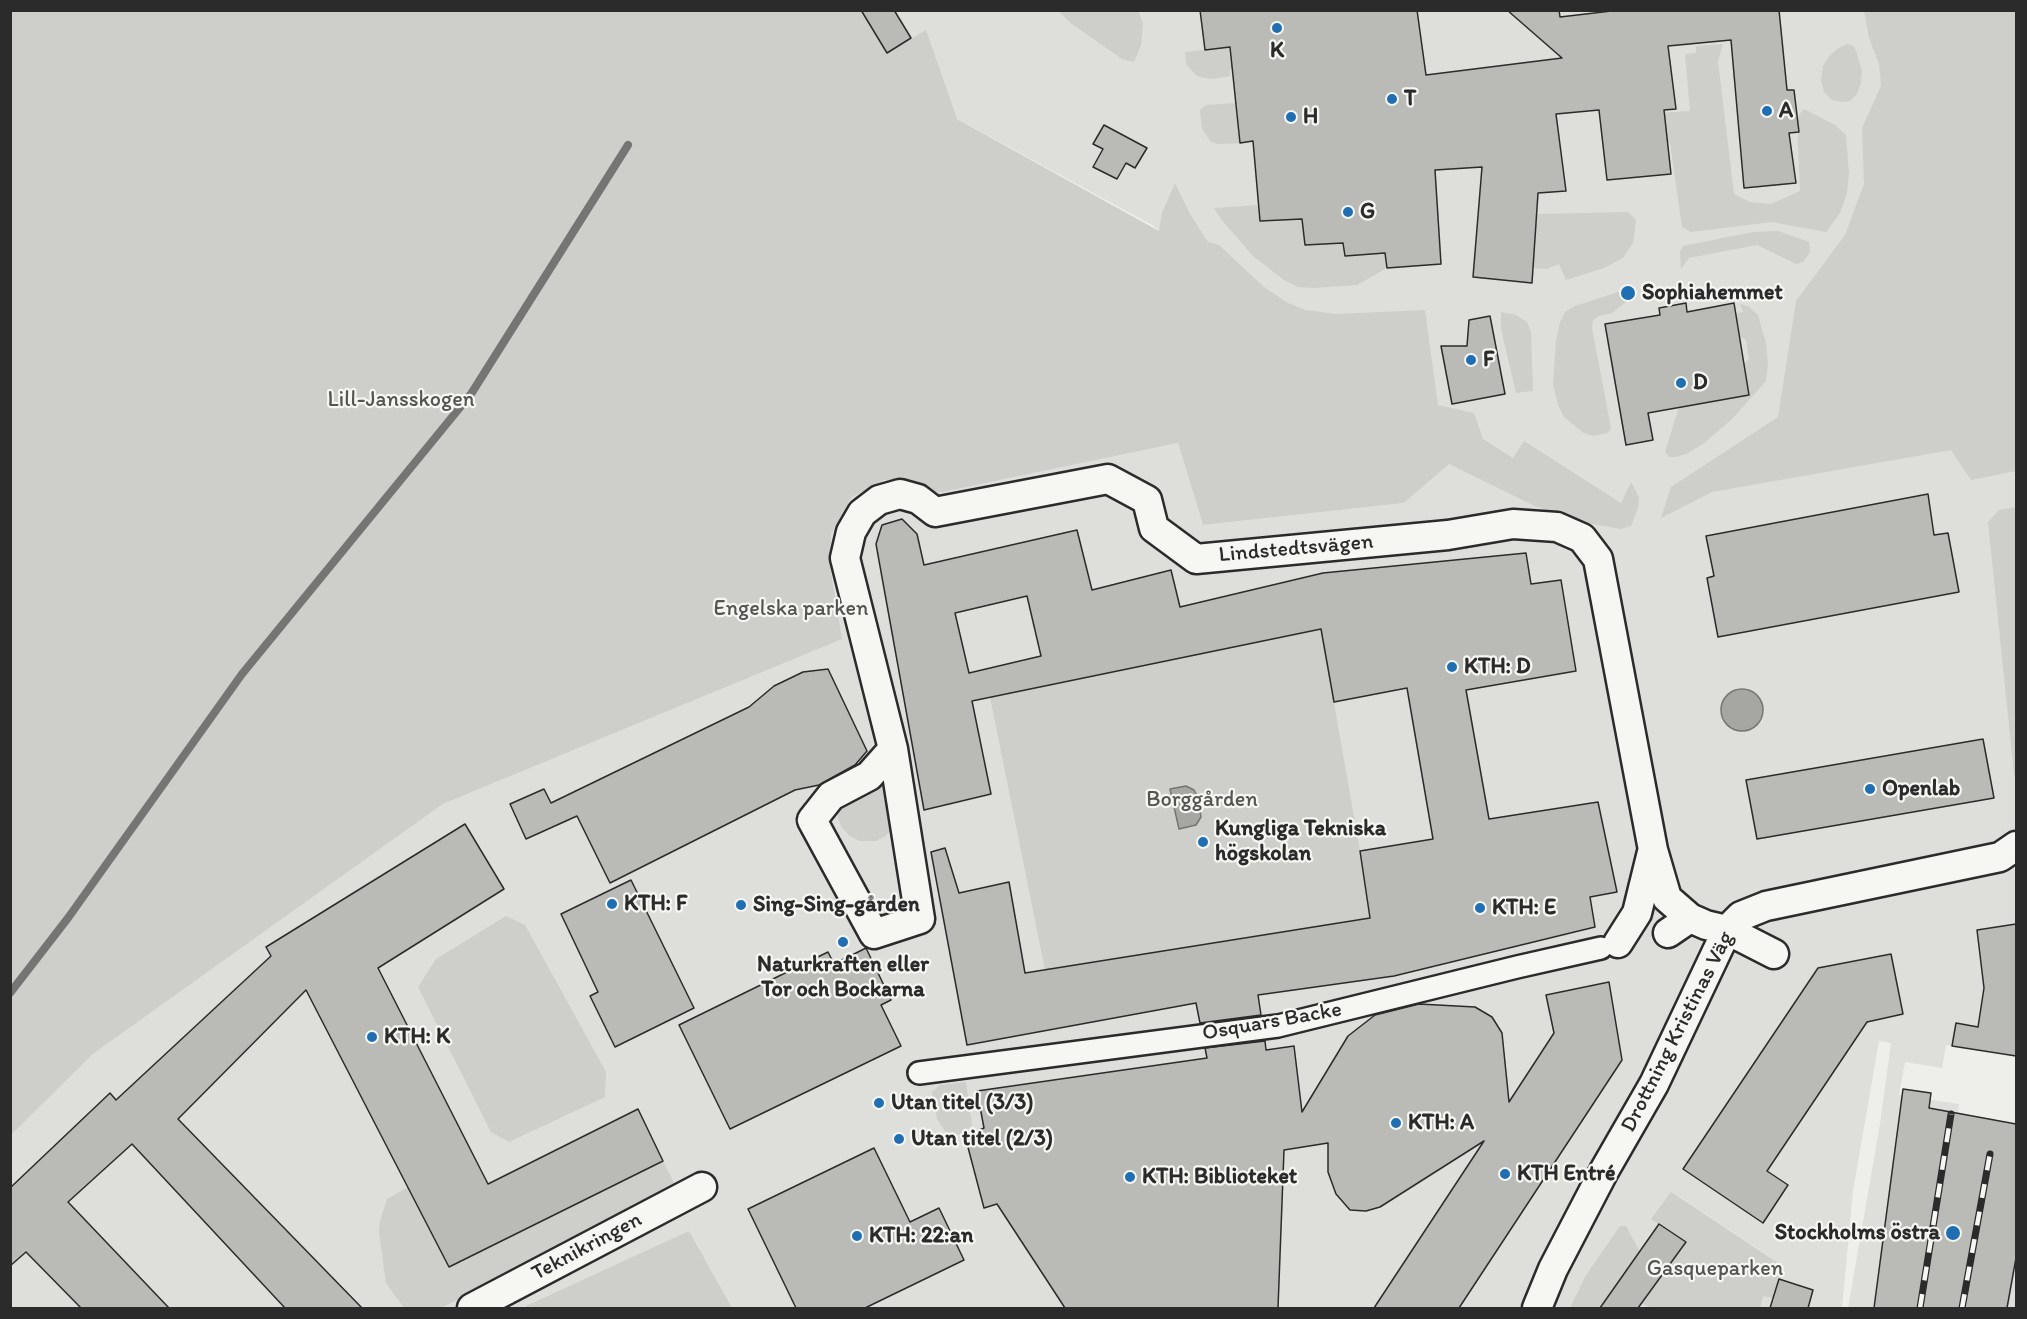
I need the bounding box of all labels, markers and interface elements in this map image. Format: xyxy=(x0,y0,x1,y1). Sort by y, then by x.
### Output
marker: K xyxy=(1270,21,1284,35)
place label: K xyxy=(1270,38,1284,64)
place label: T xyxy=(1404,86,1416,112)
marker: T xyxy=(1385,92,1399,106)
place label: A xyxy=(1779,98,1793,124)
place label: H xyxy=(1303,104,1318,130)
marker: A xyxy=(1760,104,1774,118)
marker: H xyxy=(1284,110,1298,124)
place label: G xyxy=(1360,199,1375,225)
marker: G xyxy=(1341,205,1355,219)
place label: Sophiahemmet xyxy=(1642,280,1783,306)
marker: Sophiahemmet xyxy=(1619,284,1637,302)
place label: F xyxy=(1483,347,1494,373)
marker: F xyxy=(1464,353,1478,367)
place label: D xyxy=(1693,370,1708,396)
marker: D xyxy=(1674,376,1688,390)
park label: Lill-Jansskogen xyxy=(327,387,475,413)
street label: Lindstedtsvägen xyxy=(1218,529,1374,569)
park label: Engelska parken xyxy=(714,596,868,622)
place label: KTH: D xyxy=(1464,654,1531,680)
marker: KTH: D xyxy=(1445,660,1459,674)
place label: Openlab xyxy=(1882,776,1960,802)
marker: Openlab xyxy=(1863,782,1877,796)
park label: Borggården xyxy=(1146,787,1258,813)
place label: Kungliga Tekniska högskolan xyxy=(1215,816,1386,867)
marker: Kungliga Tekniska högskolan xyxy=(1196,835,1210,849)
place label: KTH: F xyxy=(624,891,687,917)
place label: Sing-Sing-gården xyxy=(753,892,920,918)
place label: KTH: E xyxy=(1492,895,1556,921)
marker: KTH: F xyxy=(605,897,619,911)
marker: Sing-Sing-gården xyxy=(734,898,748,912)
marker: KTH: E xyxy=(1473,901,1487,915)
street label: Drottning Kristinas Väg xyxy=(1616,927,1740,1137)
marker: Naturkraften eller Tor och Bockarna xyxy=(836,935,850,949)
place label: Naturkraften eller Tor och Bockarna xyxy=(757,952,929,1004)
street label: Osquars Backe xyxy=(1200,997,1344,1047)
place label: KTH: K xyxy=(384,1024,450,1050)
marker: KTH: K xyxy=(365,1030,379,1044)
place label: Utan titel (3/3) xyxy=(891,1090,1033,1116)
marker: Utan titel (3/3) xyxy=(872,1096,886,1110)
place label: KTH: A xyxy=(1408,1110,1474,1136)
marker: KTH: A xyxy=(1389,1116,1403,1130)
place label: Utan titel (2/3) xyxy=(911,1126,1053,1152)
marker: Utan titel (2/3) xyxy=(892,1132,906,1146)
place label: KTH Entré xyxy=(1517,1161,1615,1187)
place label: KTH: Biblioteket xyxy=(1142,1164,1297,1190)
marker: KTH Entré xyxy=(1498,1167,1512,1181)
marker: KTH: Biblioteket xyxy=(1123,1170,1137,1184)
street label: Teknikringen xyxy=(527,1207,647,1287)
place label: Stockholms östra xyxy=(1775,1220,1940,1246)
place label: KTH: 22:an xyxy=(869,1223,973,1249)
marker: Stockholms östra xyxy=(1944,1224,1962,1242)
marker: KTH: 22:an xyxy=(850,1229,864,1243)
park label: Gasqueparken xyxy=(1647,1256,1783,1282)

